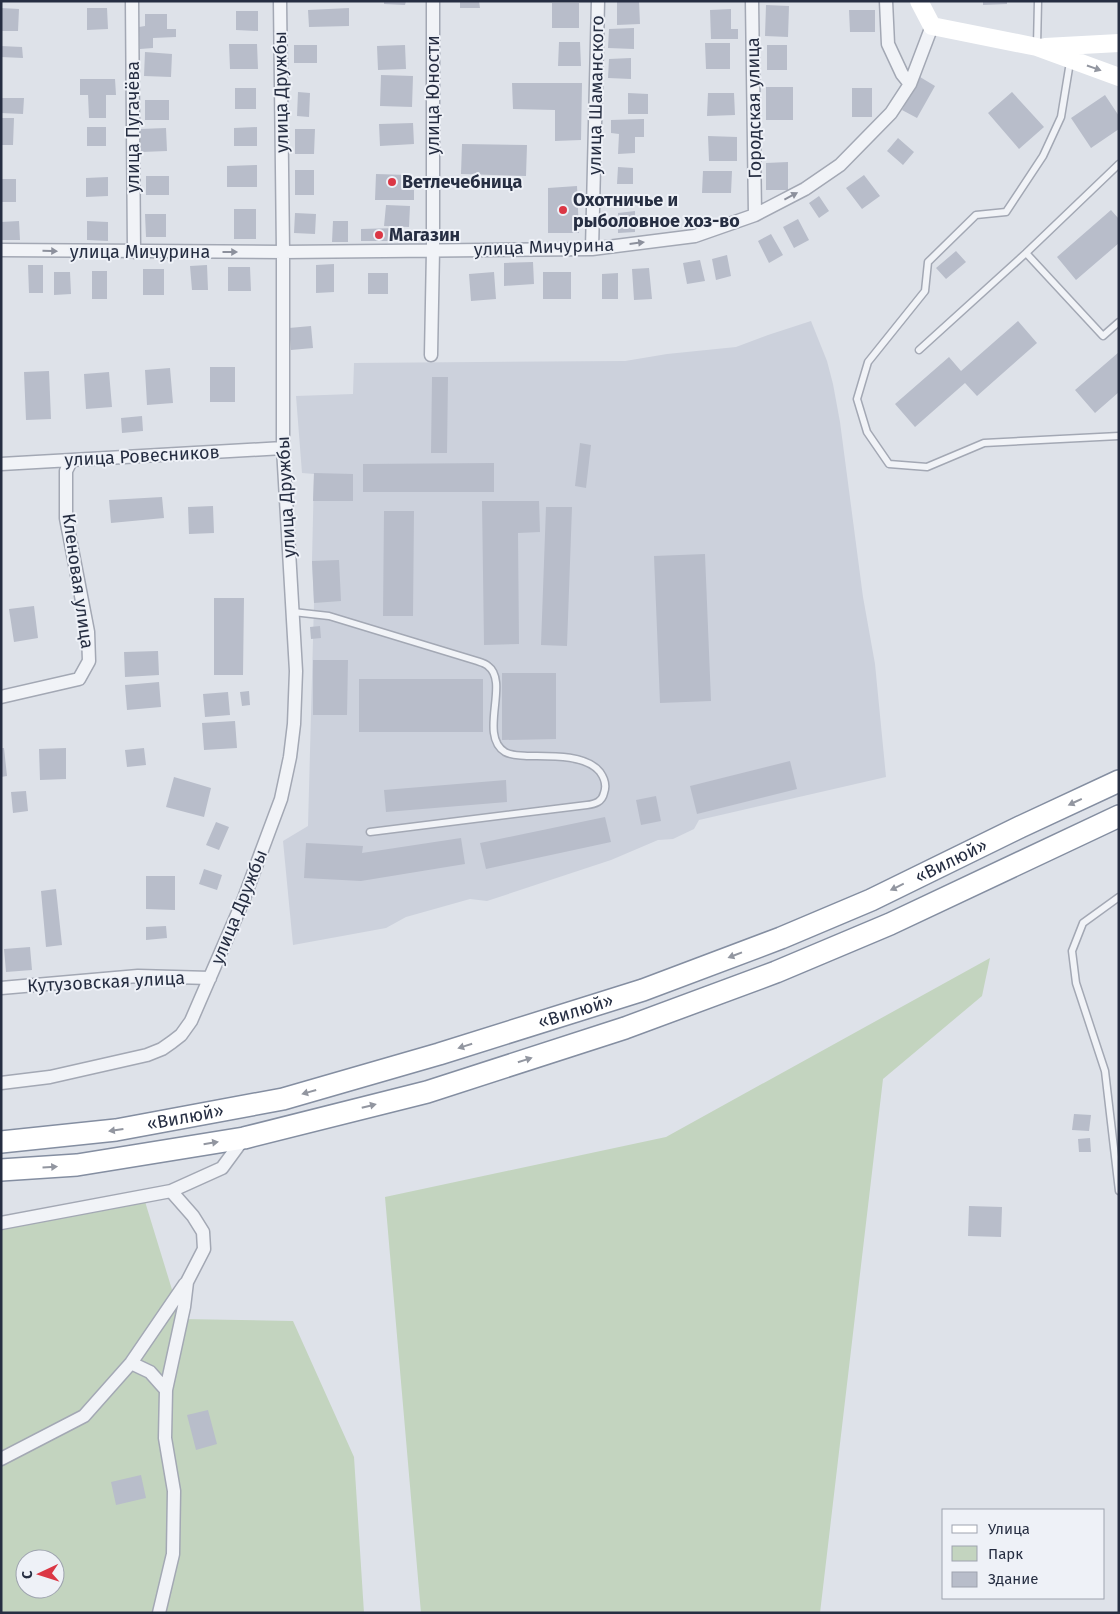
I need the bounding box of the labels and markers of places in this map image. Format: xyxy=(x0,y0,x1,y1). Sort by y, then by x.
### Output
place label: Ветлечебница xyxy=(402,171,522,193)
marker: Ветлечебница xyxy=(386,176,398,188)
place label: Охотничье и рыболовное хоз-во xyxy=(573,189,740,232)
marker: Охотничье и рыболовное хоз-во xyxy=(557,204,569,216)
place label: Магазин xyxy=(389,224,460,246)
marker: Магазин xyxy=(373,229,385,241)

